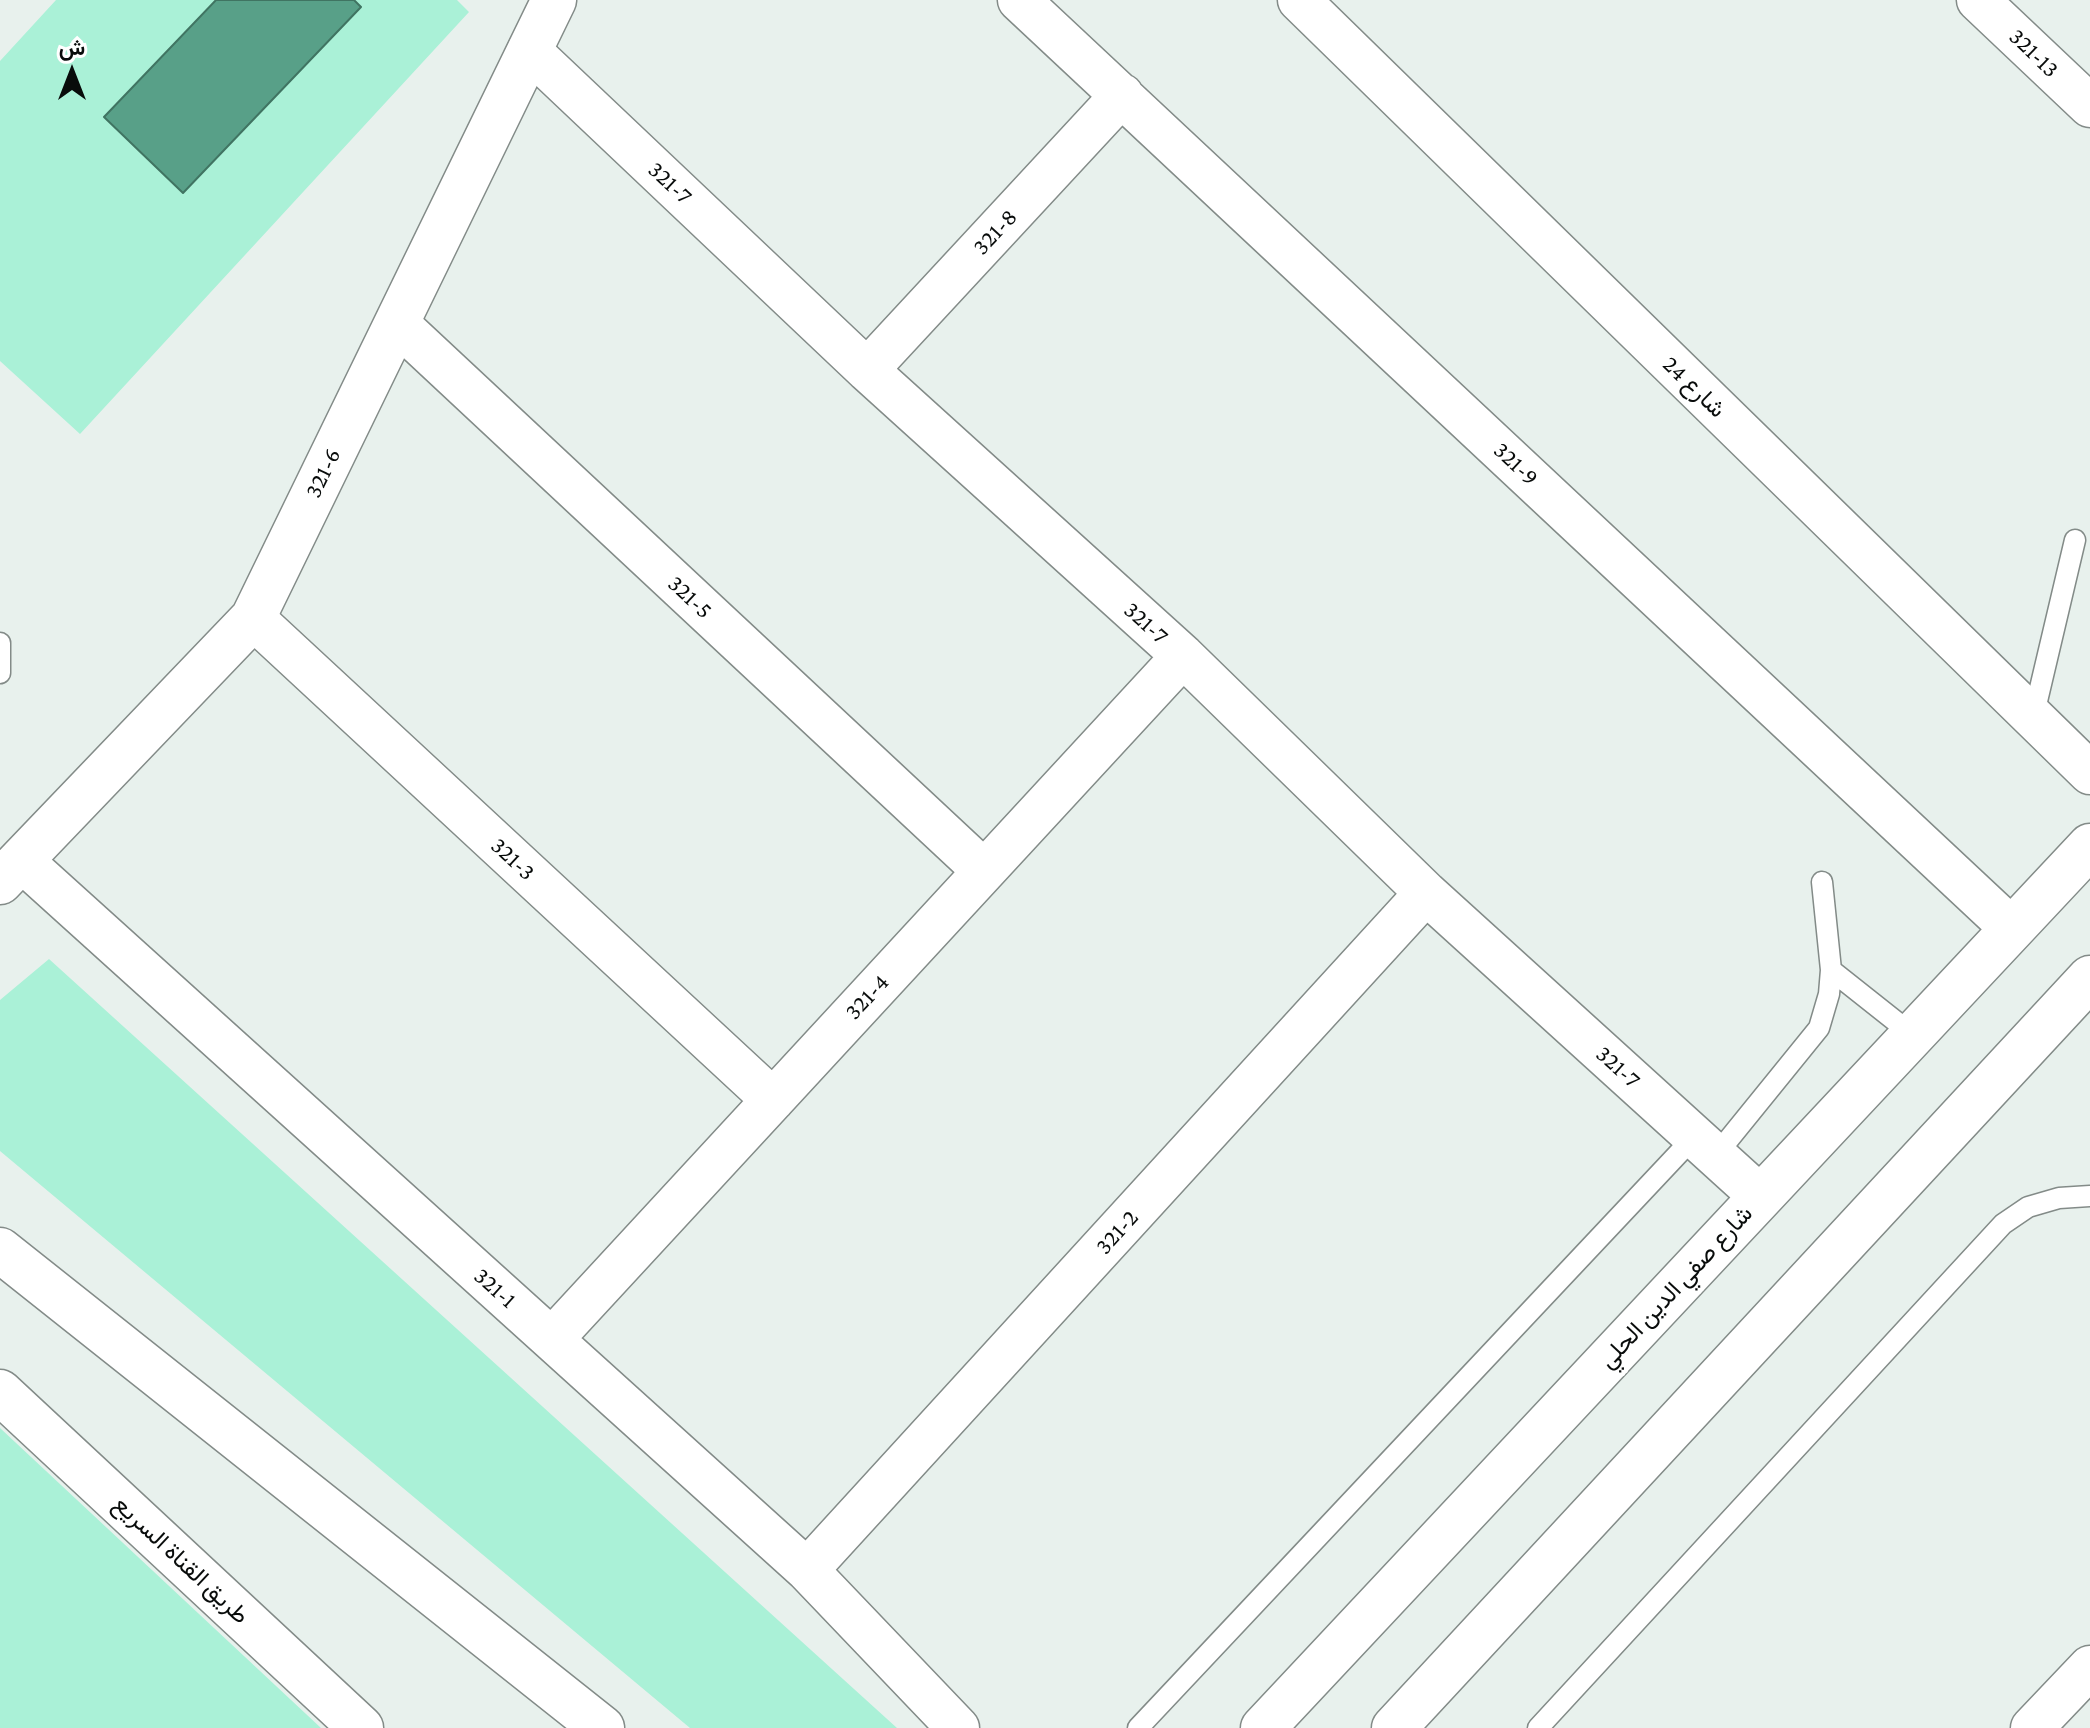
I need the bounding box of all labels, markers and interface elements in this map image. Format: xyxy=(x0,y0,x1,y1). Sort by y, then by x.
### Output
street label: 321-13 xyxy=(2003,22,2065,84)
north arrow xyxy=(32,32,112,112)
text: ش xyxy=(59,35,85,60)
street label: 321-7 xyxy=(642,155,698,211)
street label: 321-8 xyxy=(967,203,1023,261)
street label: شارع 24 xyxy=(1656,350,1732,424)
street label: 321-9 xyxy=(1487,436,1545,492)
street label: 321-6 xyxy=(299,443,347,503)
street label: 321-5 xyxy=(662,569,718,625)
street label: 321-7 xyxy=(1118,596,1174,650)
street label: 321-3 xyxy=(485,831,541,887)
street label: 321-4 xyxy=(839,968,895,1026)
street label: 321-7 xyxy=(1590,1040,1646,1094)
street label: شارع صفي الدين الحلي xyxy=(1593,1200,1759,1374)
street label: 321-2 xyxy=(1089,1204,1145,1260)
street label: 321-1 xyxy=(468,1262,522,1314)
street label: طريق القناة السريع xyxy=(107,1490,255,1630)

